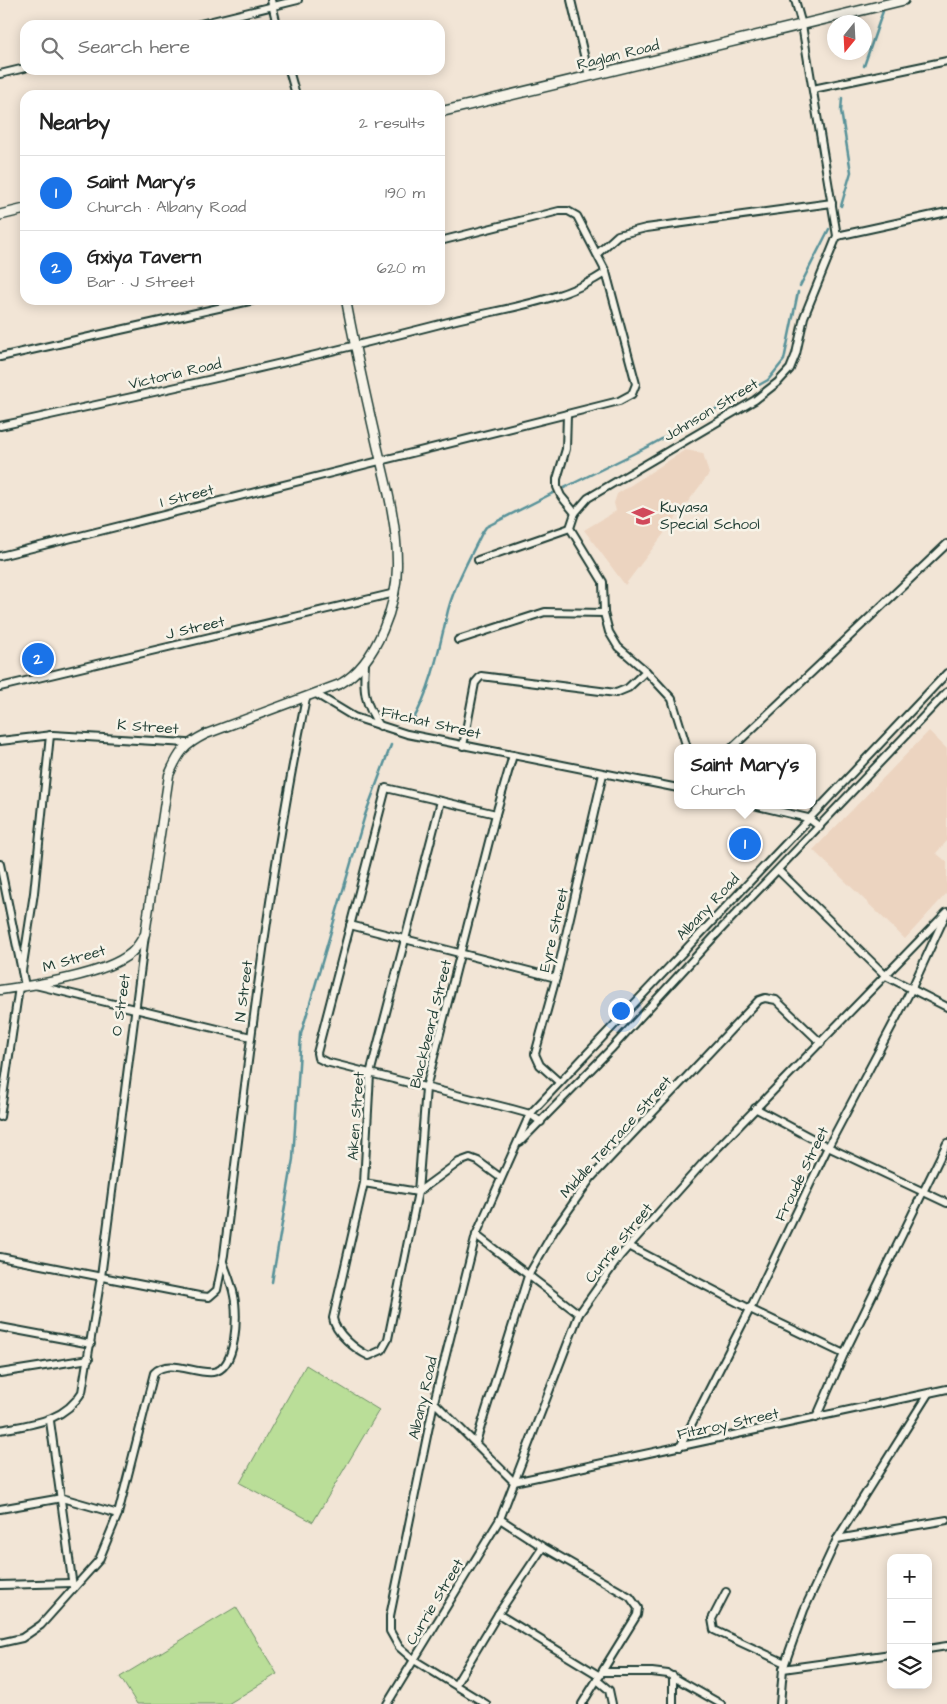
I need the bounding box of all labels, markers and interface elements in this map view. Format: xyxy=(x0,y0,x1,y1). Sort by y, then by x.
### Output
north arrow xyxy=(827,15,872,60)
search box xyxy=(20,20,445,75)
icon: search xyxy=(38,34,66,62)
text: Search here xyxy=(78,34,190,61)
street label: Raglan Road xyxy=(575,35,662,76)
text: Nearby xyxy=(40,108,110,137)
text: 2 results xyxy=(359,112,425,134)
text: Saint Mary's xyxy=(87,169,195,196)
text: 1 xyxy=(55,182,57,204)
text: 190 m xyxy=(385,182,425,204)
text: Church · Albany Road xyxy=(87,196,246,218)
text: Gxiya Tavern xyxy=(87,244,201,271)
text: 2 xyxy=(51,257,61,279)
text: 620 m xyxy=(377,257,425,279)
text: Bar · J Street xyxy=(87,271,195,293)
street label: Victoria Road xyxy=(127,353,224,395)
street label: Johnson Street xyxy=(660,373,762,447)
street label: I Street xyxy=(158,479,216,513)
place label: Kuyasa Special School xyxy=(660,497,760,535)
school or university icon: Kuyasa Special School xyxy=(630,503,656,529)
street label: J Street xyxy=(163,611,227,645)
pin: 2 xyxy=(22,640,54,678)
street label: Fitchat Street xyxy=(379,701,483,745)
street label: K Street xyxy=(117,714,179,740)
popup xyxy=(674,744,816,809)
text: Saint Mary's xyxy=(691,752,799,779)
text: Church xyxy=(691,779,745,801)
pin: 1 xyxy=(729,825,761,863)
street label: Albany Road xyxy=(672,869,745,946)
street label: Eyre Street xyxy=(534,886,575,974)
street label: M Street xyxy=(40,940,108,978)
street label: Blackbeard Street xyxy=(405,958,457,1090)
street label: N Street xyxy=(230,959,258,1023)
street label: O Street xyxy=(106,973,136,1037)
your location xyxy=(608,998,634,1024)
street label: Aiken Street xyxy=(342,1071,370,1161)
street label: Middle Terrace Street xyxy=(555,1071,677,1203)
street label: Froude Street xyxy=(770,1123,834,1225)
street label: Currie Street xyxy=(580,1199,658,1287)
street label: Albany Road xyxy=(403,1354,444,1442)
street label: Fitzroy Street xyxy=(675,1403,781,1446)
map controls xyxy=(887,1554,932,1689)
button: + xyxy=(887,1554,932,1599)
street label: Currie Street xyxy=(401,1555,469,1649)
button: − xyxy=(887,1599,932,1644)
button: layers xyxy=(887,1644,932,1689)

